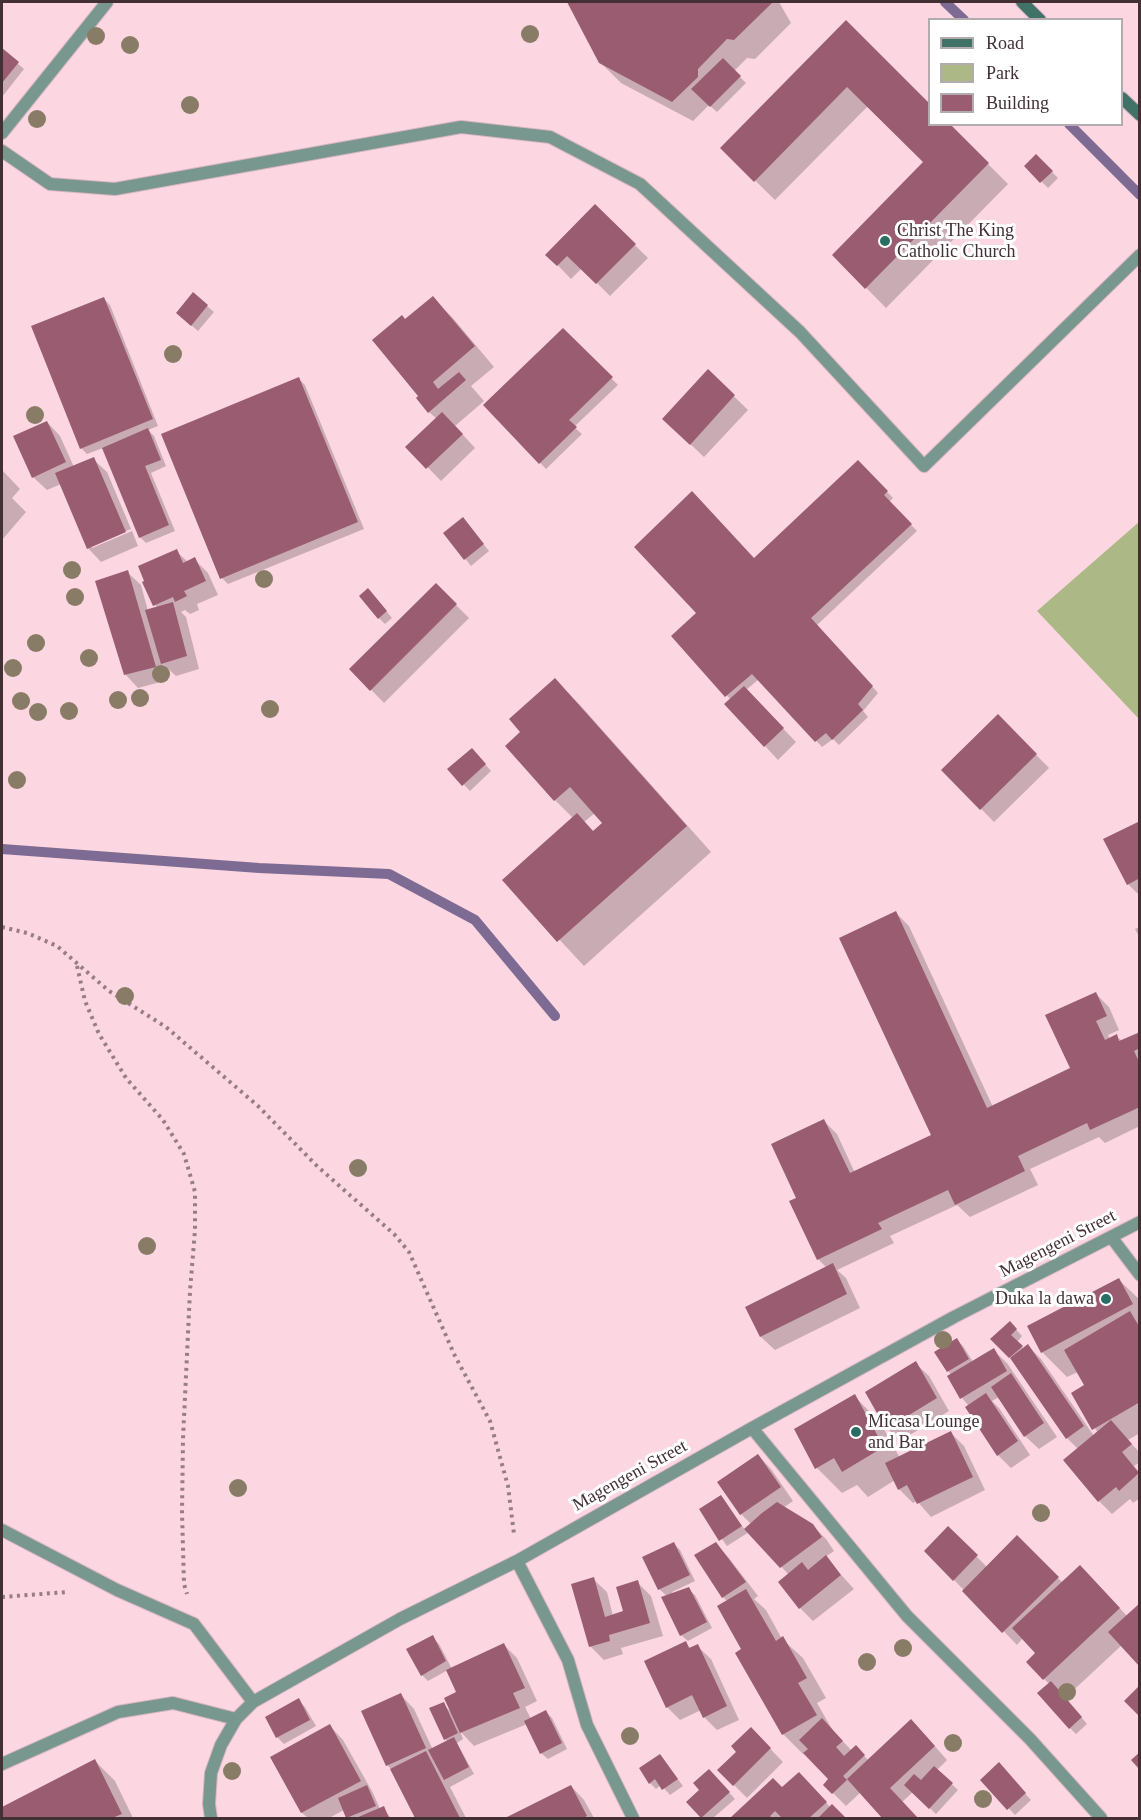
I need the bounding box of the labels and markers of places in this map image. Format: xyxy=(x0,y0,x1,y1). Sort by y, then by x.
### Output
place label: Christ The King Catholic Church xyxy=(897,220,1015,262)
marker: Christ The King Catholic Church xyxy=(878,234,892,248)
place label: Duka la dawa xyxy=(995,1288,1094,1310)
marker: Duka la dawa xyxy=(1099,1292,1113,1306)
place label: Micasa Lounge and Bar xyxy=(868,1411,979,1454)
marker: Micasa Lounge and Bar xyxy=(849,1425,863,1439)

